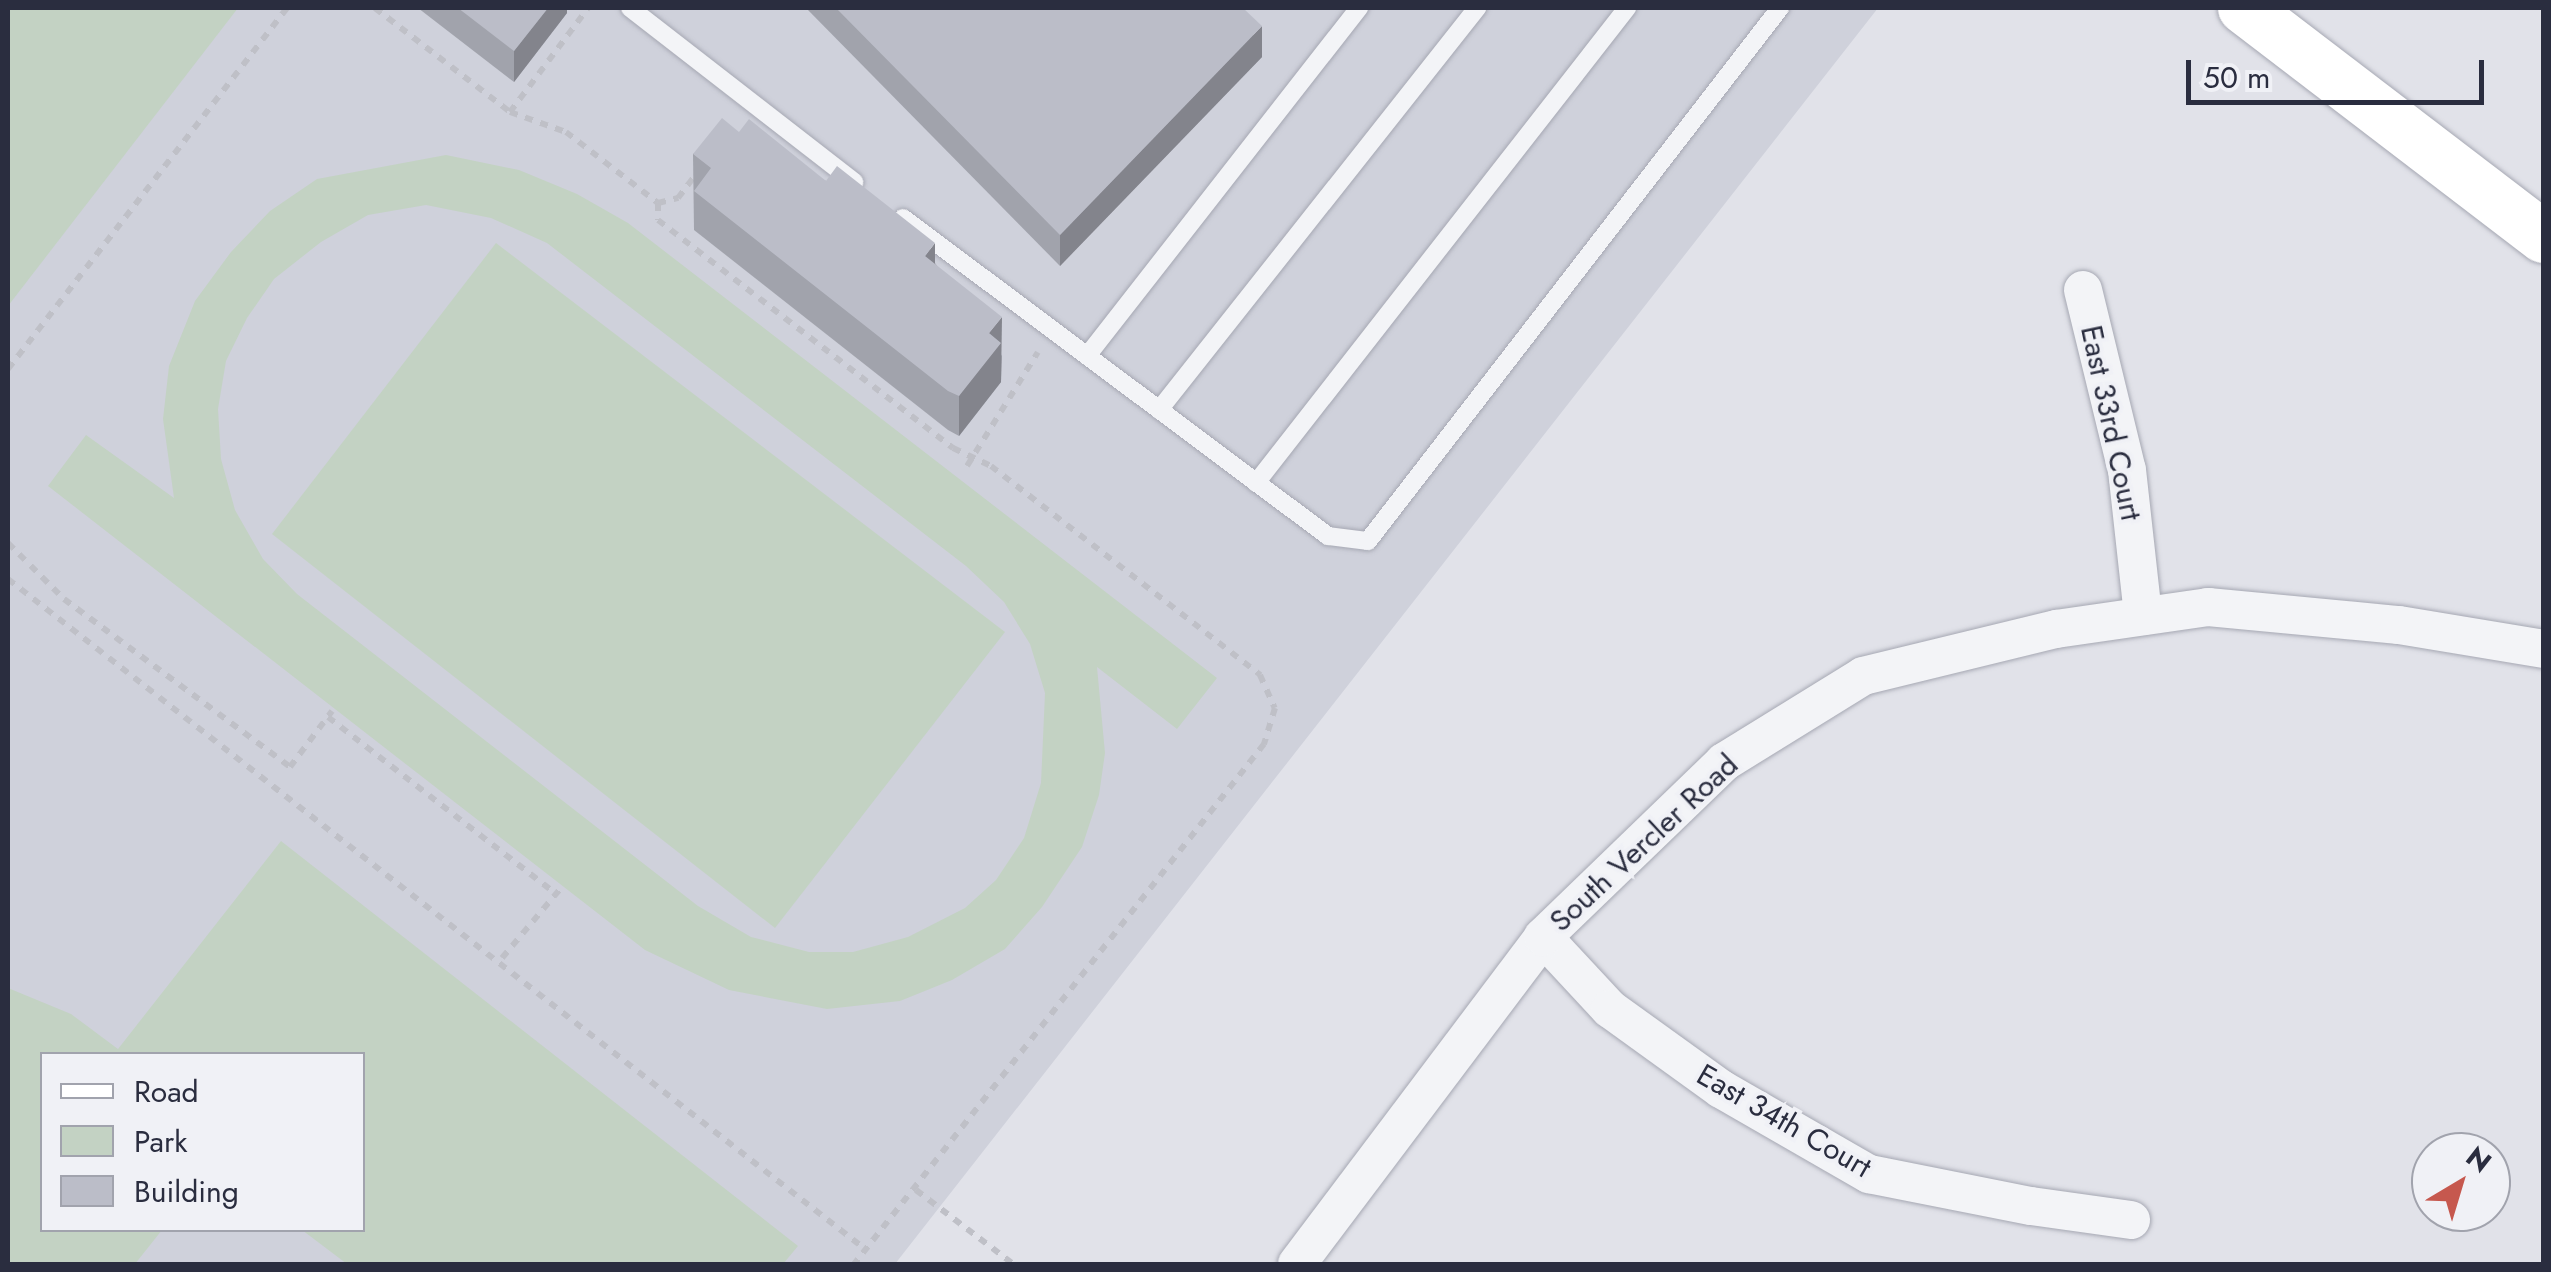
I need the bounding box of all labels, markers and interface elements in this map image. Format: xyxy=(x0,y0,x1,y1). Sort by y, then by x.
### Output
scale bar xyxy=(2191,40,2488,102)
text: 50 m xyxy=(2203,56,2270,99)
street label: East 33rd Court xyxy=(2073,322,2149,524)
street label: South Vercler Road xyxy=(1543,747,1745,939)
legend xyxy=(40,1052,365,1232)
street label: East 34th Court xyxy=(1690,1057,1878,1185)
text: Road xyxy=(134,1070,199,1113)
text: Park xyxy=(134,1120,187,1163)
north arrow xyxy=(2411,1132,2511,1232)
text: N xyxy=(2457,1137,2500,1183)
text: Building xyxy=(134,1170,239,1213)

